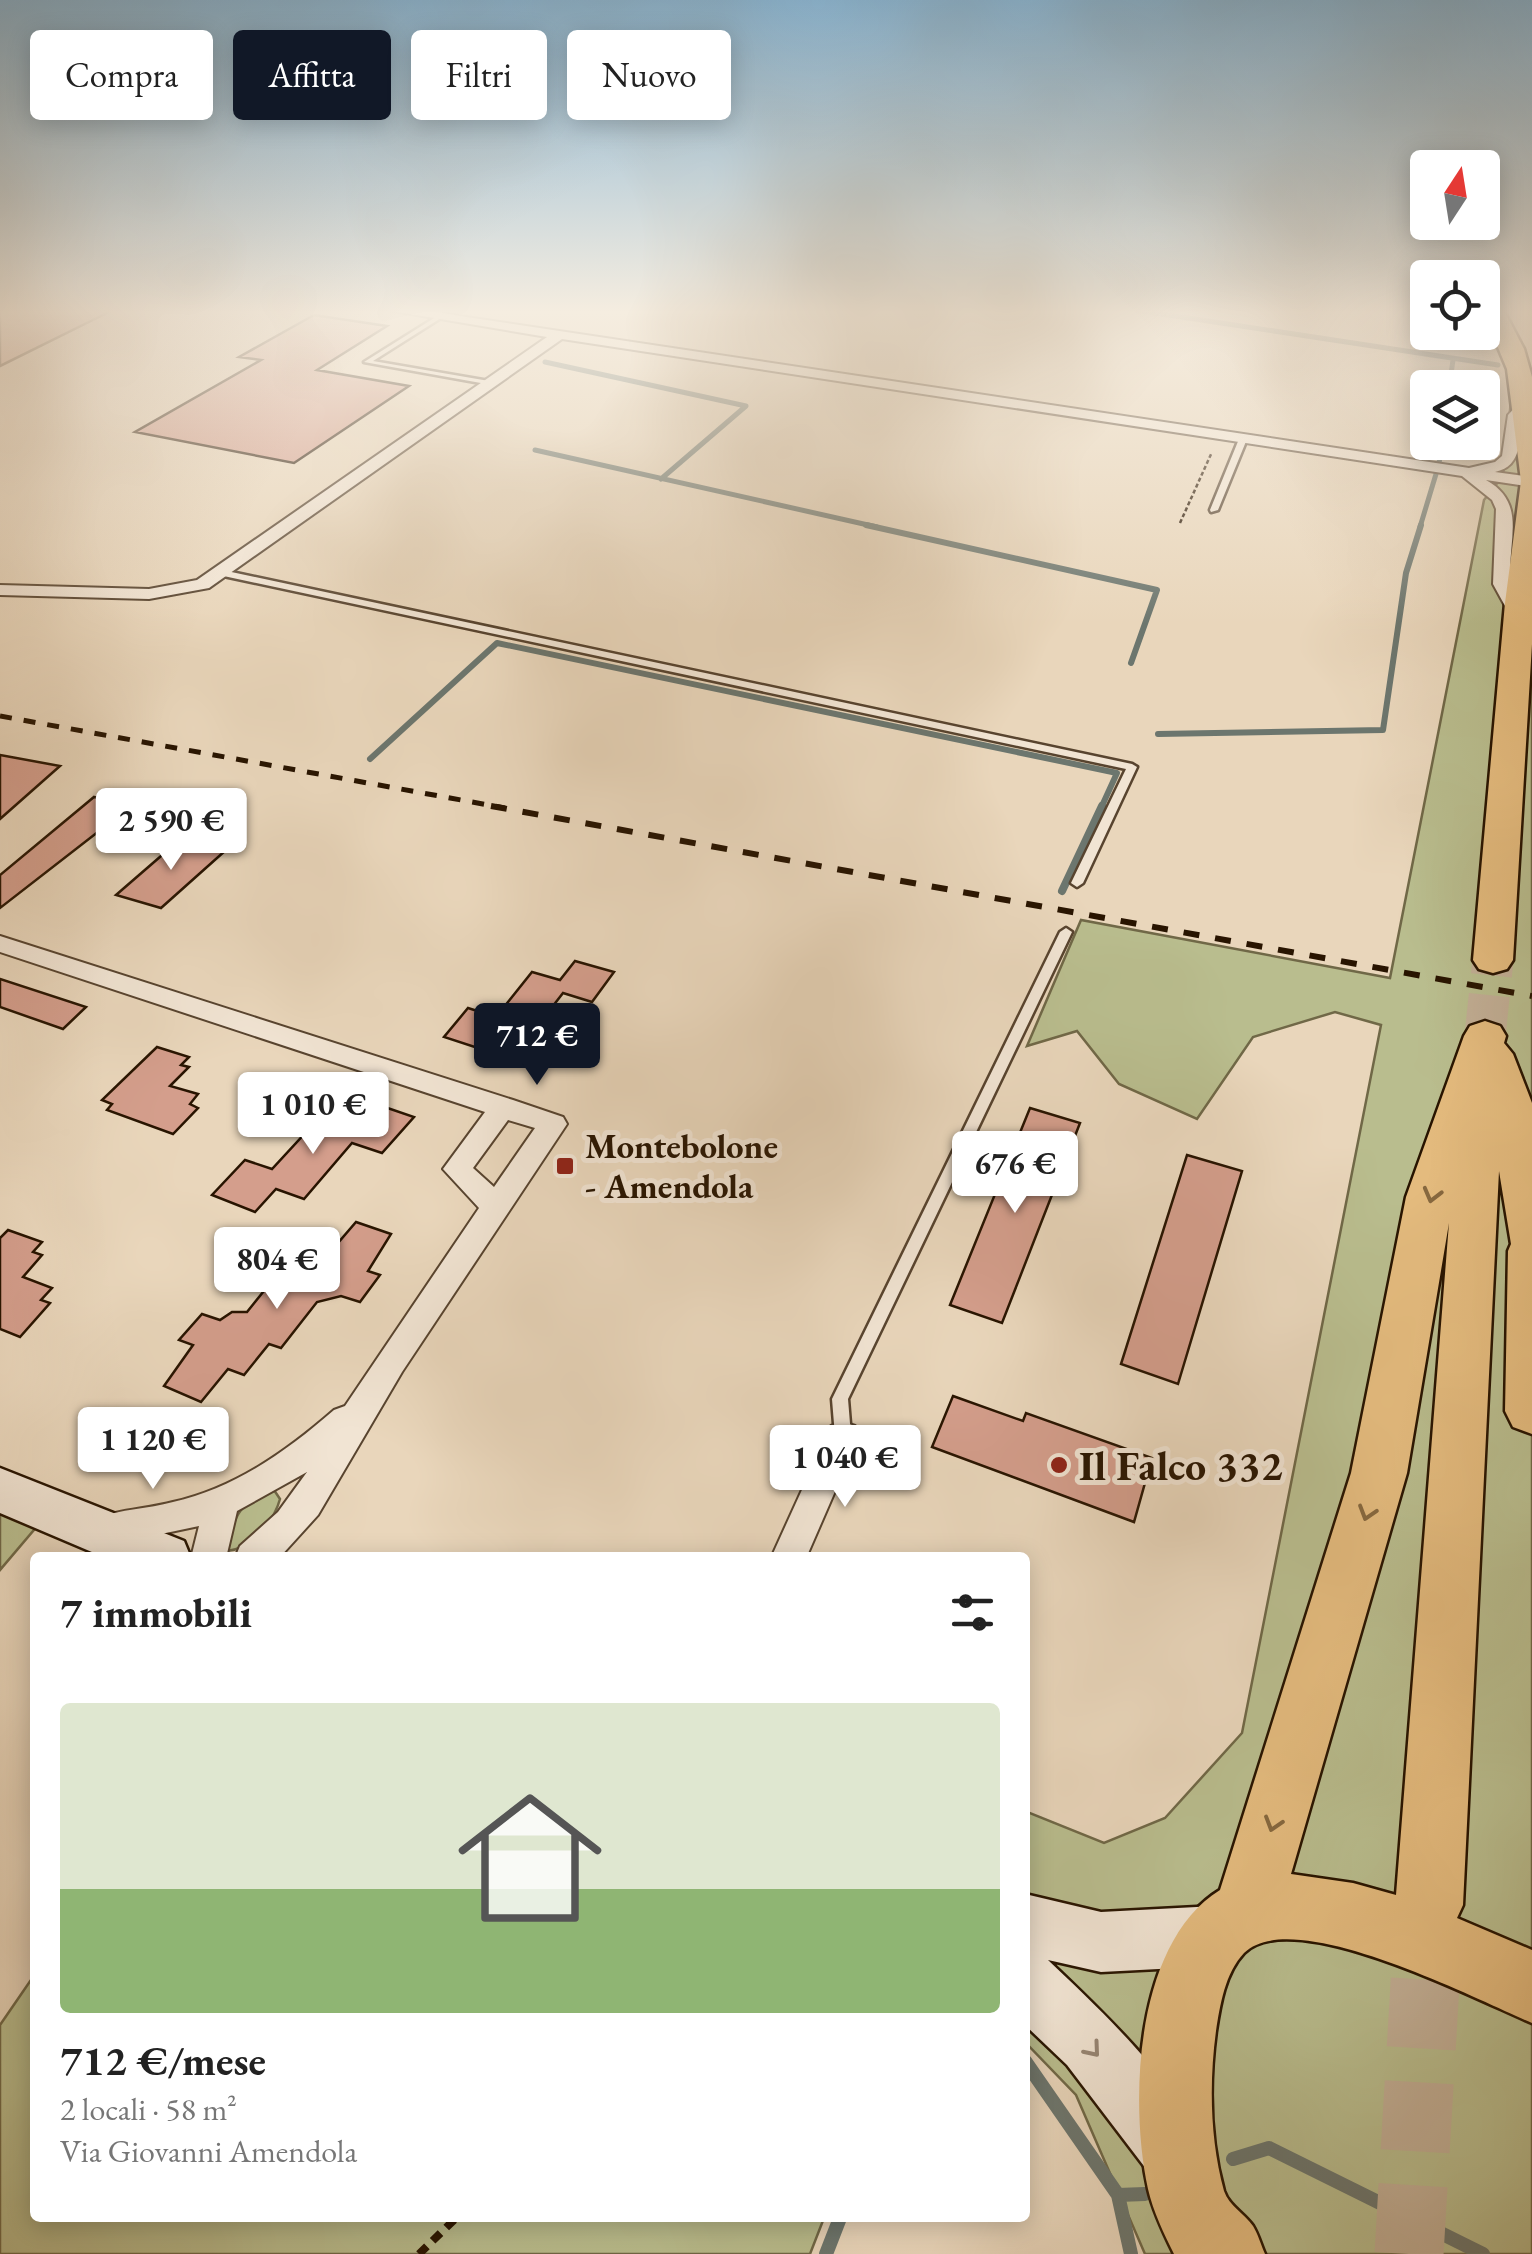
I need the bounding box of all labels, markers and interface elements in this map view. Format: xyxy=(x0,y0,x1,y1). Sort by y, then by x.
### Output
chip: Compra xyxy=(30,30,213,120)
chip: Affitta xyxy=(233,30,391,120)
chip: Filtri xyxy=(411,30,547,120)
chip: Nuovo xyxy=(567,30,731,120)
north arrow xyxy=(1410,150,1500,240)
map controls xyxy=(1410,150,1500,460)
button: locate xyxy=(1410,260,1500,350)
button: layers xyxy=(1410,370,1500,460)
pin: 2 590 € xyxy=(79,788,263,873)
text: 2 590 € xyxy=(118,799,224,841)
pin: 712 € xyxy=(467,1003,607,1088)
text: 712 € xyxy=(496,1014,578,1056)
pin: 1 010 € xyxy=(221,1072,405,1157)
text: 1 010 € xyxy=(260,1083,366,1125)
place label: Montebolone - Amendola xyxy=(585,1123,778,1208)
pin: 676 € xyxy=(945,1131,1085,1216)
text: 676 € xyxy=(974,1142,1056,1184)
marker: Montebolone - Amendola xyxy=(554,1155,576,1177)
one-way arrow xyxy=(1423,1185,1444,1203)
pin: 804 € xyxy=(207,1227,347,1312)
text: 804 € xyxy=(236,1238,318,1280)
pin: 1 120 € xyxy=(61,1407,245,1492)
text: 1 120 € xyxy=(100,1418,206,1460)
pin: 1 040 € xyxy=(753,1425,937,1510)
text: 1 040 € xyxy=(792,1436,898,1478)
place label: Il Falco 332 xyxy=(1079,1438,1283,1493)
marker: Il Falco 332 xyxy=(1048,1454,1070,1476)
one-way arrow xyxy=(1358,1503,1378,1520)
text: 7 immobili xyxy=(60,1585,252,1640)
icon: filters xyxy=(945,1585,1000,1640)
icon: home xyxy=(440,1768,620,1948)
one-way arrow xyxy=(1264,1815,1285,1832)
text: 712 €/mese xyxy=(60,2033,266,2088)
one-way arrow xyxy=(1082,2039,1100,2057)
text: 2 locali · 58 m² xyxy=(60,2088,237,2130)
text: Via Giovanni Amendola xyxy=(60,2130,357,2172)

